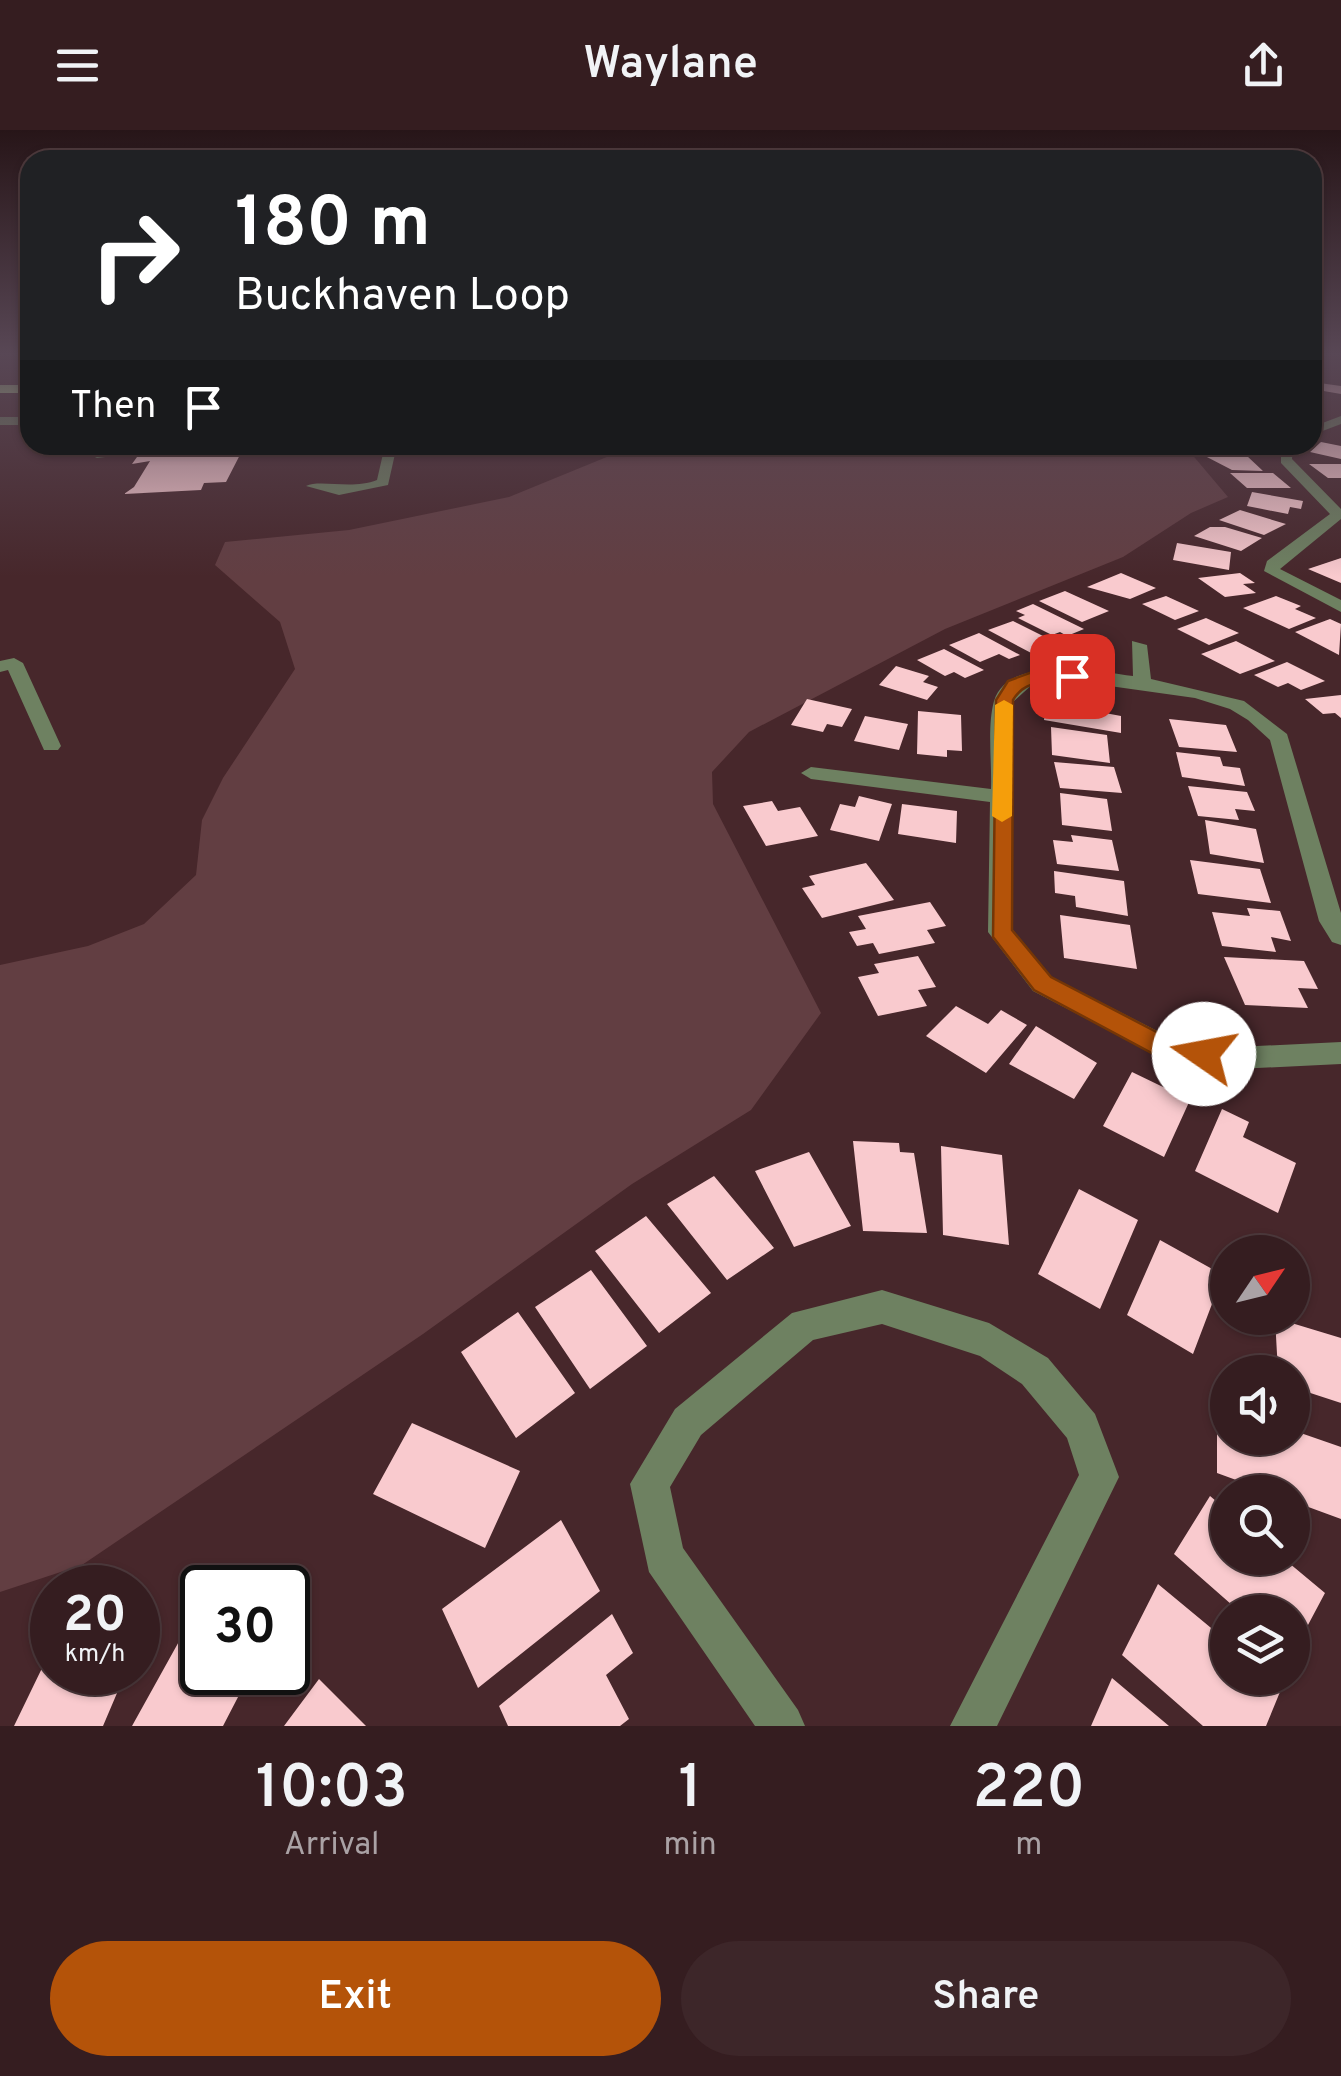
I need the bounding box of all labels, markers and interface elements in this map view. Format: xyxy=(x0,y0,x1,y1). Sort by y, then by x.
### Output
text: Waylane xyxy=(583,37,758,94)
icon: menu xyxy=(50,38,105,93)
icon: share xyxy=(1236,38,1291,93)
text: 180 m xyxy=(235,182,431,271)
icon: right xyxy=(70,190,200,320)
text: Buckhaven Loop xyxy=(235,269,570,326)
icon: arrive xyxy=(176,380,231,435)
text: Then xyxy=(70,383,156,432)
pin xyxy=(1030,634,1115,719)
icon: arrive xyxy=(1045,649,1100,704)
position arrow xyxy=(1152,1002,1256,1106)
north arrow xyxy=(1210,1235,1310,1335)
map controls xyxy=(1210,1235,1310,1695)
button: sound xyxy=(1210,1355,1310,1455)
button: search xyxy=(1210,1475,1310,1575)
speed limit sign: 30 xyxy=(180,1565,310,1695)
text: 20 xyxy=(63,1586,127,1649)
button: layers xyxy=(1210,1595,1310,1695)
text: km/h xyxy=(65,1639,125,1671)
text: 10:03 xyxy=(256,1753,408,1829)
text: 1 xyxy=(679,1753,702,1829)
text: 220 xyxy=(973,1753,1085,1829)
text: Arrival xyxy=(284,1826,380,1866)
text: min xyxy=(664,1826,717,1866)
text: m xyxy=(1015,1826,1042,1866)
button: Exit xyxy=(50,1941,661,2056)
button: Share xyxy=(681,1941,1291,2056)

